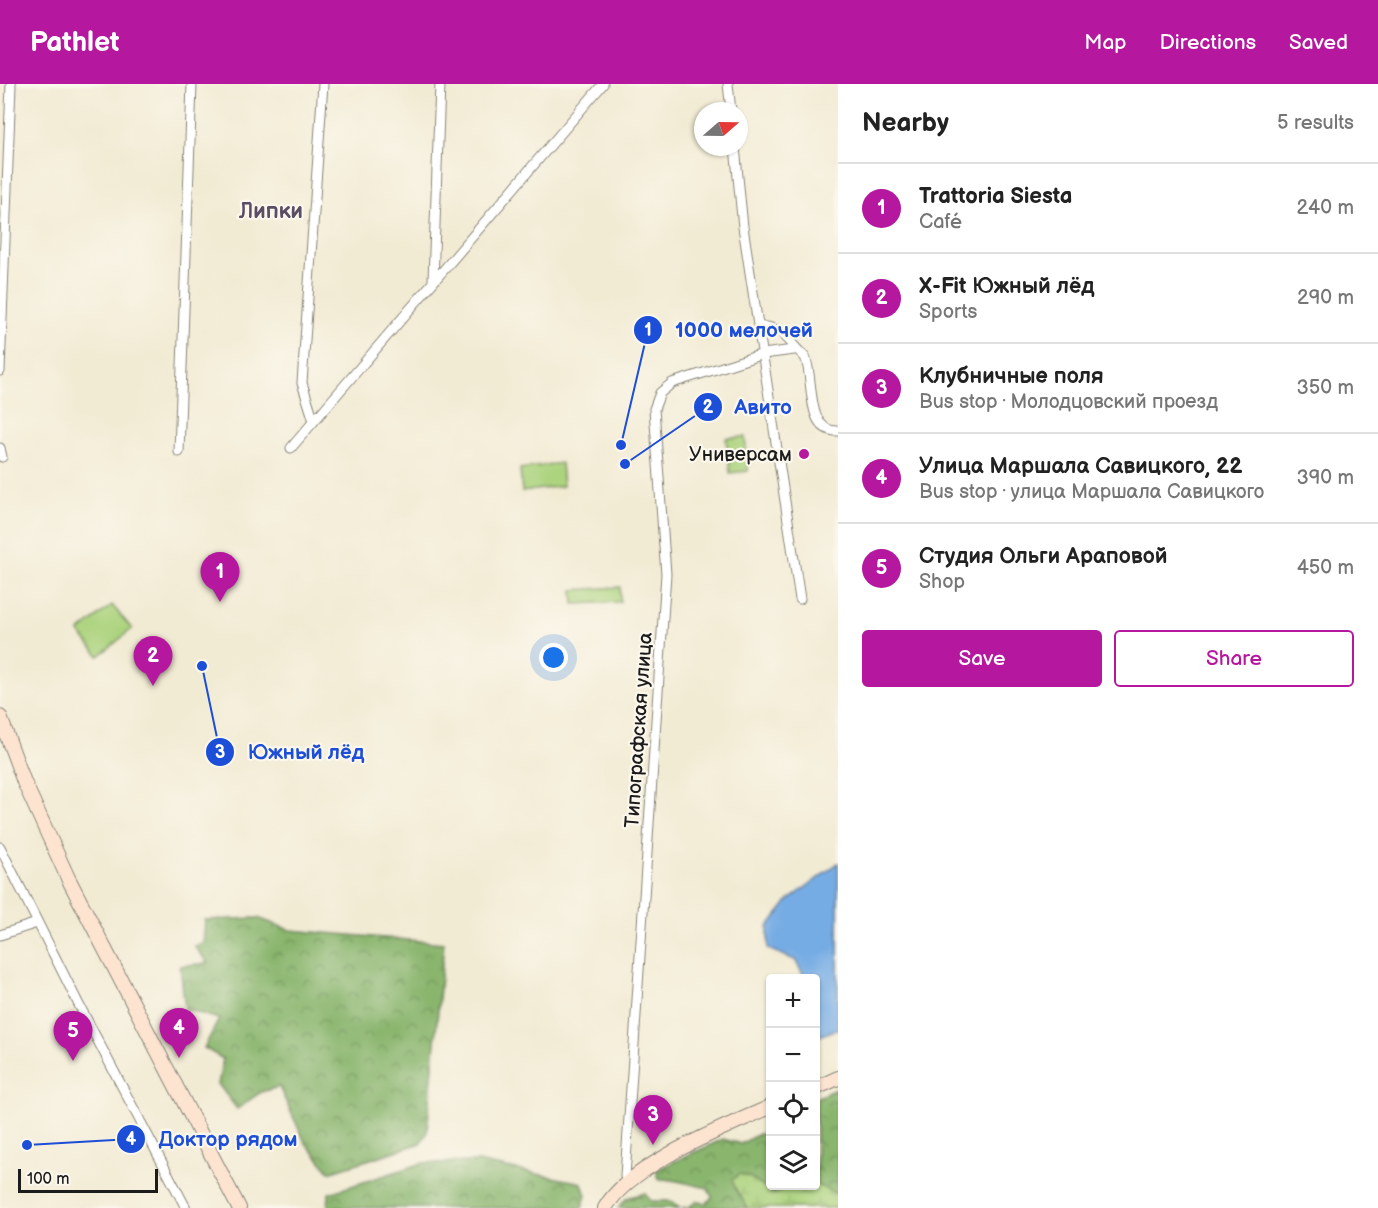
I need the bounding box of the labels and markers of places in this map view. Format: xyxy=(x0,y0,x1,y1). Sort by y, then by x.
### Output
callout: 1000 мелочей xyxy=(633,310,825,349)
callout: Авито xyxy=(693,387,804,426)
place label: Универсам xyxy=(689,443,792,467)
marker: Универсам xyxy=(797,447,811,461)
pin: 1 xyxy=(200,552,240,602)
pin: 2 xyxy=(134,636,172,686)
callout: Южный лёд xyxy=(205,732,376,771)
pin: 4 xyxy=(160,1008,198,1058)
pin: 5 xyxy=(54,1012,92,1061)
pin: 3 xyxy=(634,1096,672,1145)
callout: Доктор рядом xyxy=(116,1119,309,1158)

